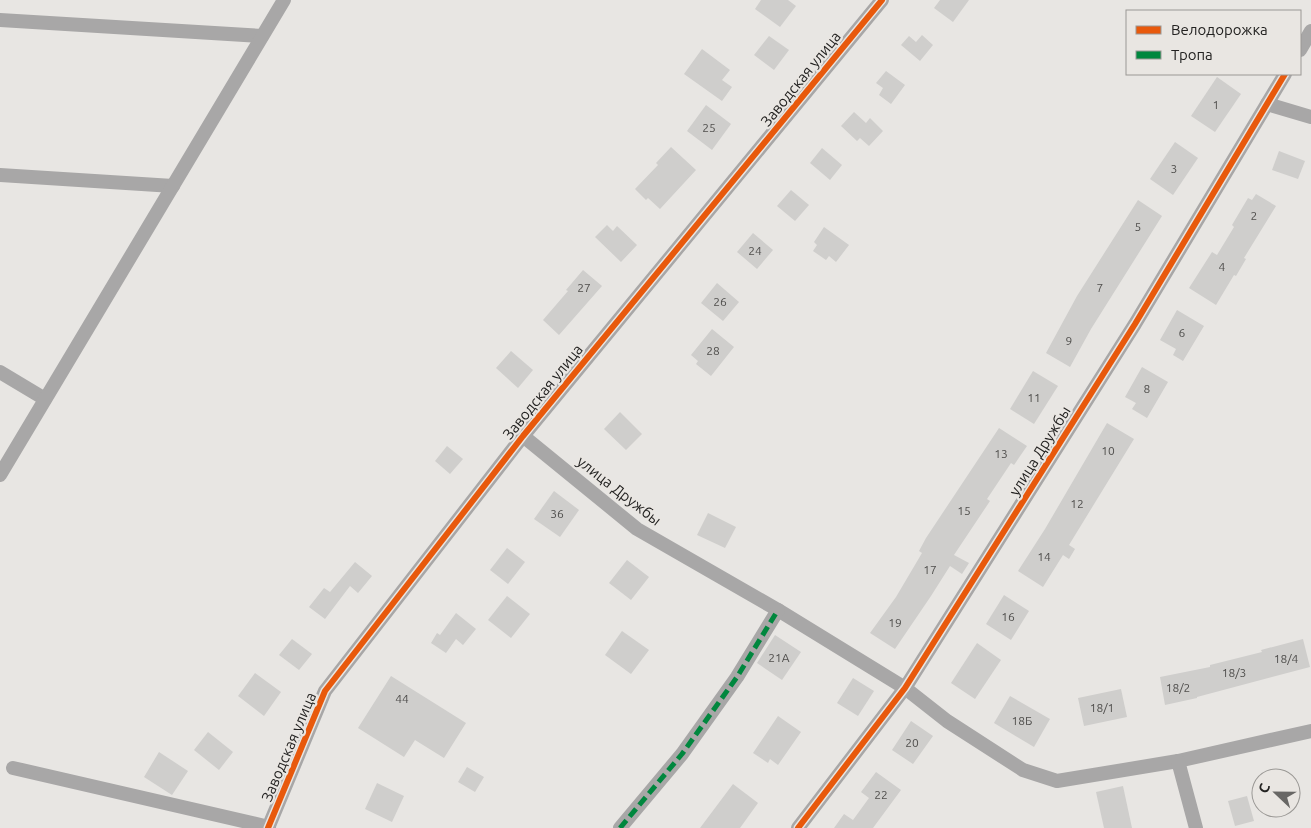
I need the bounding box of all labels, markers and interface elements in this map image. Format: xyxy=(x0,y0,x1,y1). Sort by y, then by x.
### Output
legend xyxy=(1126,10,1301,75)
text: Велодорожка xyxy=(1171,21,1268,38)
street label: Заводская улица xyxy=(757,28,844,129)
text: Тропа xyxy=(1171,46,1213,63)
house number: 1 xyxy=(1213,98,1219,111)
house number: 25 xyxy=(702,121,716,134)
house number: 3 xyxy=(1171,162,1177,175)
house number: 2 xyxy=(1251,209,1257,222)
house number: 5 xyxy=(1135,220,1141,233)
house number: 24 xyxy=(748,244,762,257)
house number: 4 xyxy=(1219,260,1226,273)
house number: 27 xyxy=(577,281,591,294)
house number: 7 xyxy=(1097,281,1103,294)
house number: 26 xyxy=(713,295,727,308)
house number: 6 xyxy=(1179,326,1186,339)
house number: 9 xyxy=(1066,334,1072,347)
street label: Заводская улица xyxy=(499,341,586,442)
house number: 28 xyxy=(706,344,720,357)
house number: 8 xyxy=(1144,382,1151,395)
house number: 11 xyxy=(1027,391,1041,404)
street label: улица Дружбы xyxy=(1005,403,1074,499)
house number: 10 xyxy=(1101,444,1115,457)
house number: 13 xyxy=(994,447,1008,460)
street label: улица Дружбы xyxy=(574,452,665,529)
house number: 12 xyxy=(1070,497,1084,510)
house number: 15 xyxy=(957,504,971,517)
house number: 36 xyxy=(550,507,564,520)
house number: 14 xyxy=(1037,550,1051,563)
house number: 17 xyxy=(923,563,937,576)
house number: 16 xyxy=(1001,610,1015,623)
house number: 19 xyxy=(888,616,902,629)
house number: 21А xyxy=(768,651,790,664)
house number: 18/4 xyxy=(1274,652,1299,665)
house number: 18/3 xyxy=(1222,666,1246,679)
house number: 18/2 xyxy=(1166,681,1190,694)
street label: Заводская улица xyxy=(258,690,319,804)
house number: 44 xyxy=(395,692,409,705)
house number: 18/1 xyxy=(1090,701,1114,714)
house number: 18Б xyxy=(1012,714,1032,727)
house number: 20 xyxy=(905,736,919,749)
north arrow xyxy=(1251,768,1301,818)
text: С xyxy=(1255,781,1273,795)
house number: 22 xyxy=(874,788,888,801)

